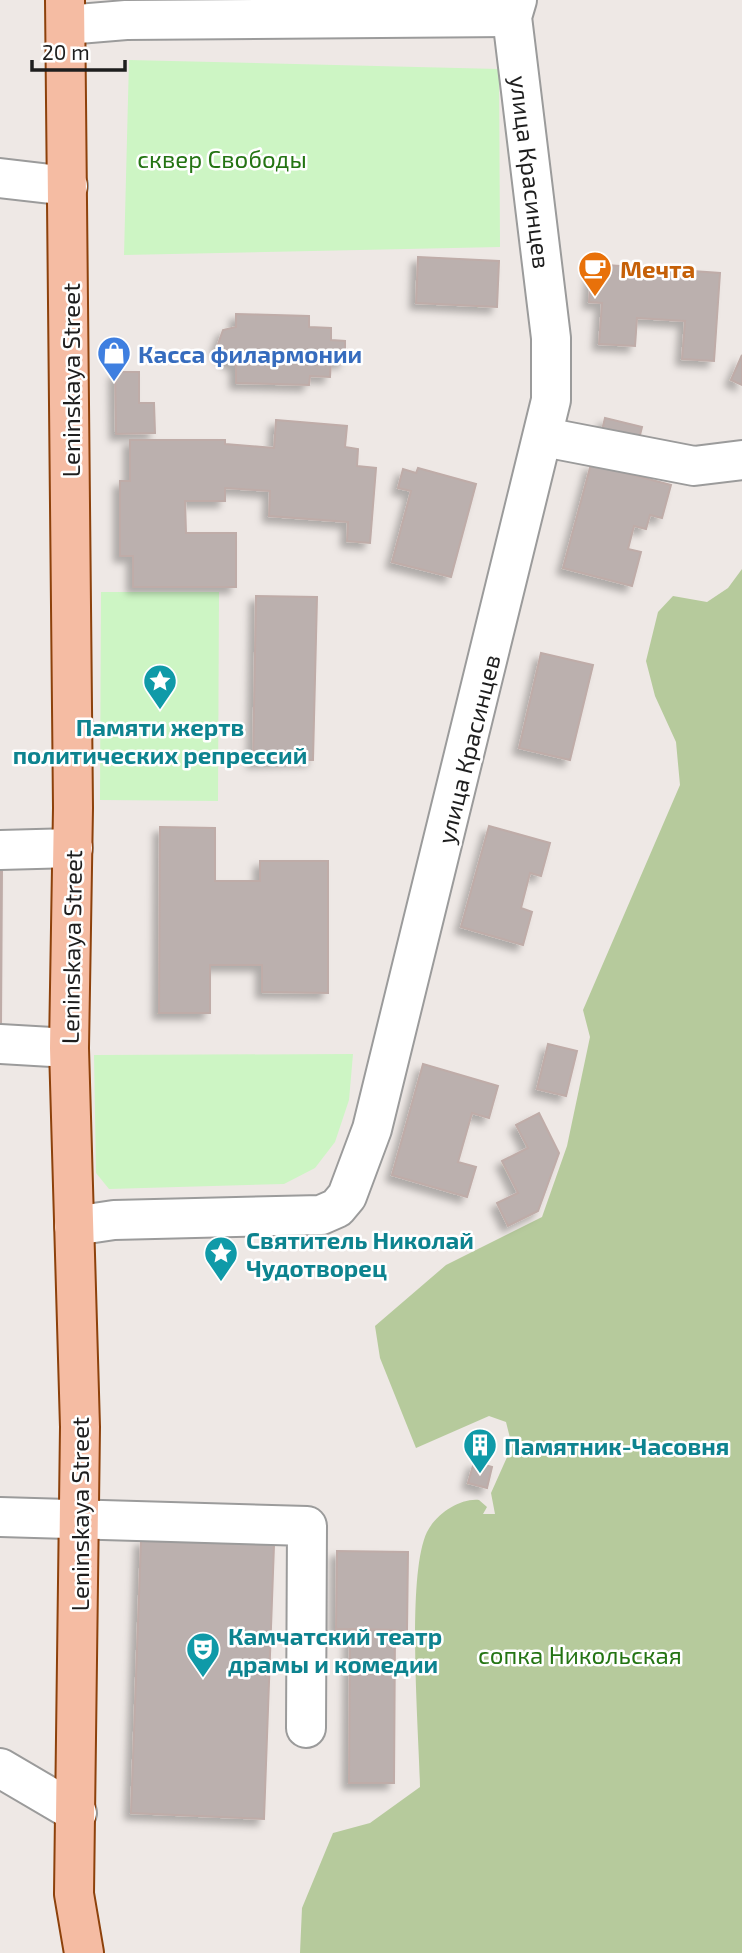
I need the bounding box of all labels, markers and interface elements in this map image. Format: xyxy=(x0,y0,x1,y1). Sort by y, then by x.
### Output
scale bar xyxy=(32,28,124,72)
text: 20 m xyxy=(42,39,90,64)
street label: улица Красинцев xyxy=(504,74,557,270)
park label: cквер Свободы xyxy=(137,144,307,173)
cafe icon: Мечта xyxy=(576,249,614,298)
place label: Мечта xyxy=(620,254,695,283)
street label: Leninskaya Street xyxy=(56,283,85,477)
shop icon: Касса филармонии xyxy=(95,334,133,383)
place label: Касса филармонии xyxy=(138,339,362,368)
street label: улица Красинцев xyxy=(430,651,507,847)
place icon: Памяти жертв политических репрессий xyxy=(141,662,179,711)
place label: Памяти жертв политических репрессий xyxy=(13,712,307,769)
street label: Leninskaya Street xyxy=(55,850,87,1044)
place label: Святитель Николай Чудотворец xyxy=(246,1225,474,1282)
place icon: Святитель Николай Чудотворец xyxy=(202,1234,240,1283)
street label: Leninskaya Street xyxy=(65,1417,94,1611)
building icon: Памятник-Часовня xyxy=(461,1426,499,1475)
place label: Памятник-Часовня xyxy=(504,1431,729,1460)
place label: Камчатский театр драмы и комедии xyxy=(228,1621,442,1678)
theatre icon: Камчатский театр драмы и комедии xyxy=(184,1630,222,1679)
park label: сопка Никольская xyxy=(478,1640,682,1669)

